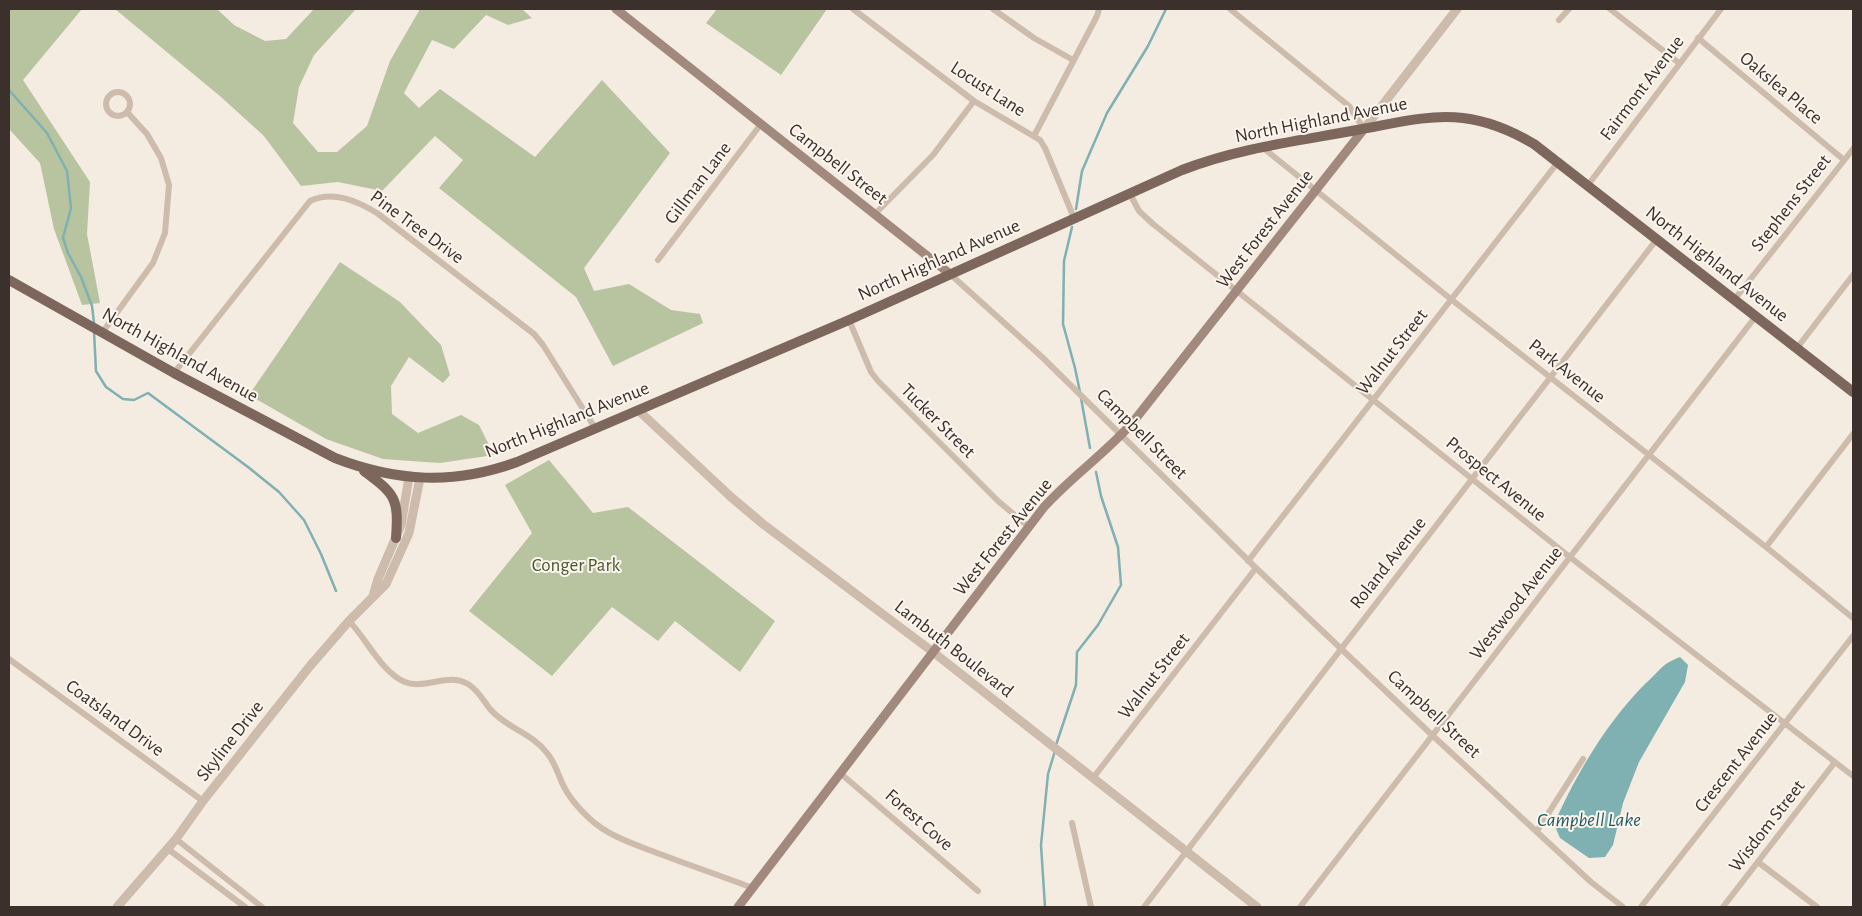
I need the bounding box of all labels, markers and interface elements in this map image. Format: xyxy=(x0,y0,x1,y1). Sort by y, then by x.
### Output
street label: Fairmont Avenue xyxy=(1595,31,1689,145)
street label: Oakslea Place xyxy=(1735,47,1827,129)
street label: Locust Lane xyxy=(946,56,1030,122)
street label: North Highland Avenue xyxy=(1233,92,1409,148)
street label: Campbell Street xyxy=(784,118,892,210)
street label: Gillman Lane xyxy=(660,137,736,229)
street label: Stephens Street xyxy=(1746,150,1836,256)
street label: West Forest Avenue xyxy=(1212,165,1318,293)
street label: Pine Tree Drive xyxy=(366,185,468,269)
street label: North Highland Avenue xyxy=(1641,201,1793,327)
street label: North Highland Avenue xyxy=(854,214,1024,306)
street label: North Highland Avenue xyxy=(98,303,262,407)
street label: Walnut Street xyxy=(1351,304,1433,400)
street label: Park Avenue xyxy=(1524,334,1610,408)
street label: North Highland Avenue xyxy=(482,377,652,463)
street label: Tucker Street xyxy=(896,379,980,463)
street label: Campbell Street xyxy=(1092,384,1192,484)
street label: Prospect Avenue xyxy=(1441,432,1551,526)
street label: West Forest Avenue xyxy=(949,474,1057,600)
street label: Roland Avenue xyxy=(1345,512,1431,614)
street label: Westwood Avenue xyxy=(1465,542,1567,664)
park label: Conger Park xyxy=(532,554,620,576)
street label: Lambuth Boulevard xyxy=(890,595,1018,703)
street label: Walnut Street xyxy=(1113,628,1195,724)
street label: Campbell Street xyxy=(1383,665,1485,763)
street label: Coatsland Drive xyxy=(61,675,169,761)
street label: Skyline Drive xyxy=(191,696,269,786)
street label: Crescent Avenue xyxy=(1690,707,1782,817)
street label: Wisdom Street xyxy=(1724,775,1810,877)
street label: Forest Cove xyxy=(880,784,958,856)
water label: Campbell Lake xyxy=(1537,808,1641,832)

